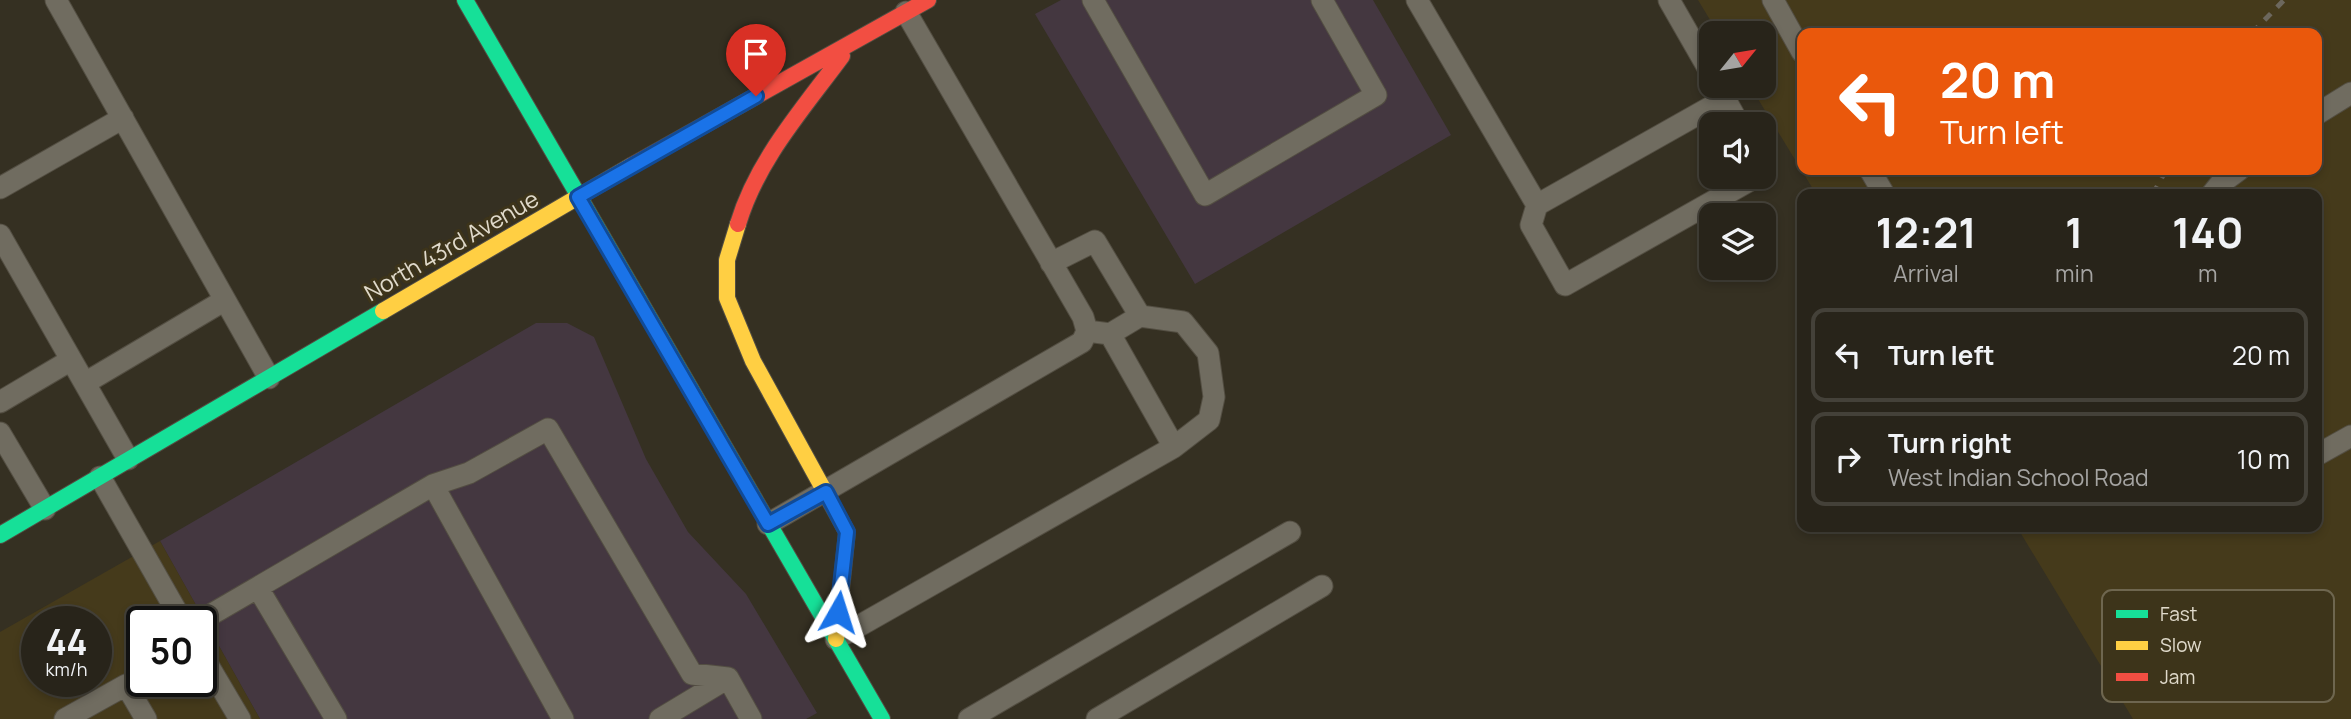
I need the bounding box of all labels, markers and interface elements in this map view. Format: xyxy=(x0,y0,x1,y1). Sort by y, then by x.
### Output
north arrow xyxy=(1699,21,1776,98)
map controls xyxy=(1699,21,1776,280)
pin xyxy=(726,24,786,96)
icon: arrive xyxy=(737,35,775,73)
text: 20 m xyxy=(1940,46,2055,113)
icon: left xyxy=(1825,56,1916,147)
text: Turn left xyxy=(1940,110,2064,154)
button: sound xyxy=(1699,112,1776,189)
street label: North 43rd Avenue xyxy=(358,182,544,308)
button: layers xyxy=(1699,203,1776,280)
text: 12:21 xyxy=(1875,203,1977,261)
text: 1 xyxy=(2065,203,2083,261)
text: 140 xyxy=(2172,203,2244,261)
text: Arrival xyxy=(1893,257,1959,289)
text: min xyxy=(2055,257,2094,289)
text: m xyxy=(2198,257,2218,289)
icon: left xyxy=(1829,336,1867,374)
text: Turn left xyxy=(1888,337,1995,373)
text: 20 m xyxy=(2232,337,2290,373)
text: Turn right xyxy=(1888,425,2012,461)
icon: right xyxy=(1829,440,1867,478)
text: 10 m xyxy=(2237,441,2290,477)
text: West Indian School Road xyxy=(1888,461,2149,493)
position arrow xyxy=(801,575,875,649)
legend xyxy=(2102,590,2334,702)
text: Fast xyxy=(2160,601,2197,627)
speed limit sign: 50 xyxy=(126,606,217,697)
text: 44 xyxy=(45,618,88,666)
text: Slow xyxy=(2160,632,2202,658)
text: km/h xyxy=(46,657,87,681)
text: Jam xyxy=(2160,664,2195,690)

